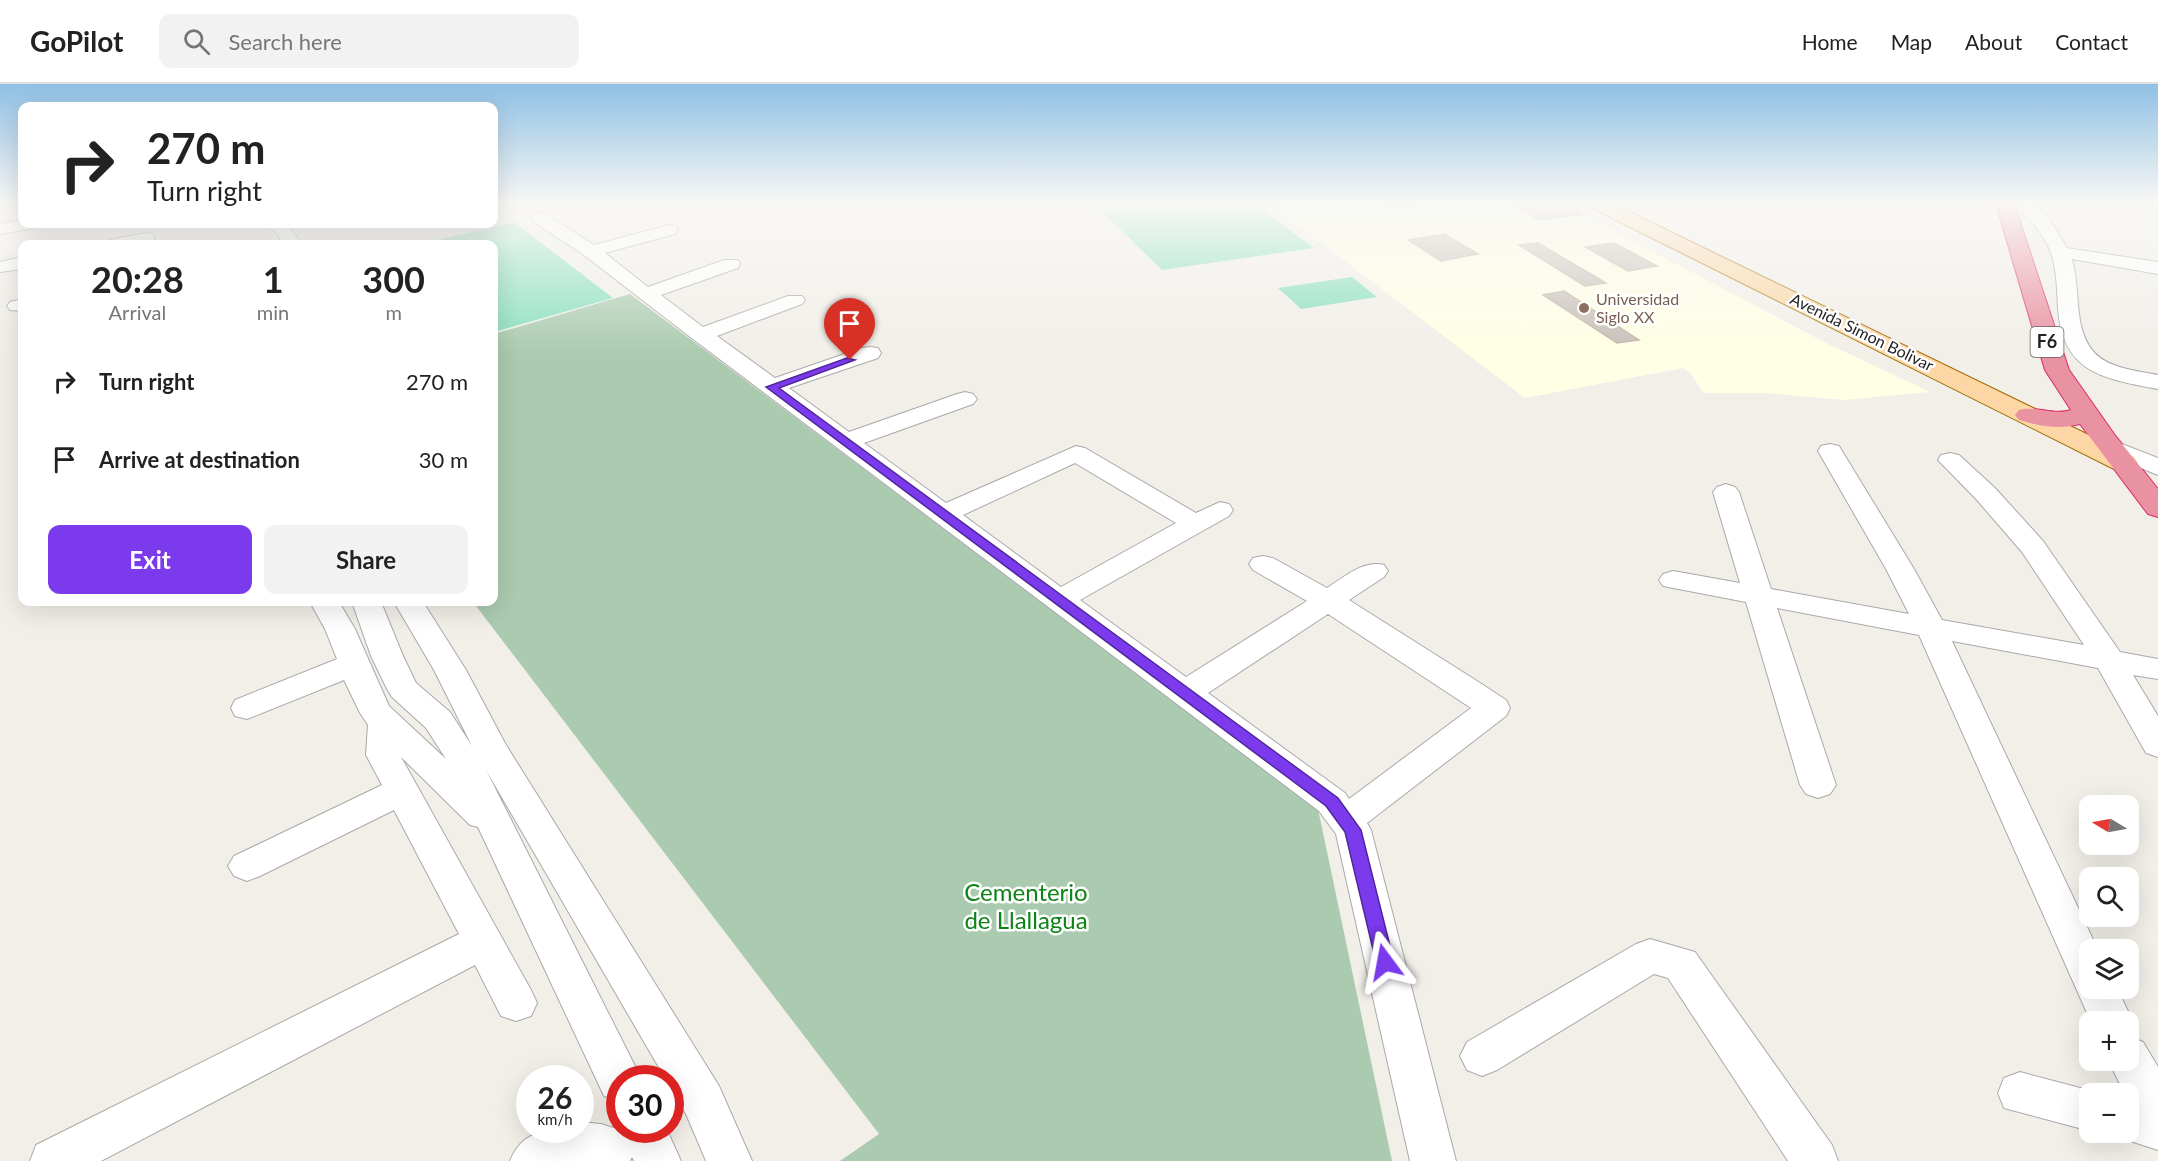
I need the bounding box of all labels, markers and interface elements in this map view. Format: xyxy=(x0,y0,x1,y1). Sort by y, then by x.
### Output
search box xyxy=(159,14,579,68)
text: GoPilot xyxy=(30,24,123,58)
icon: search xyxy=(180,25,213,58)
text: Search here xyxy=(228,28,342,55)
text: Home xyxy=(1802,29,1858,54)
text: Map xyxy=(1891,29,1932,54)
text: About xyxy=(1965,29,2022,54)
text: Contact xyxy=(2055,29,2128,54)
text: 270 m xyxy=(147,123,265,173)
icon: right xyxy=(48,126,126,204)
text: Turn right xyxy=(147,174,262,207)
text: 20:28 xyxy=(91,257,184,301)
text: 1 xyxy=(263,257,284,301)
text: 300 xyxy=(362,257,425,301)
place label: Universidad Siglo XX xyxy=(1596,289,1679,326)
street label: Avenida Simon Bolivar xyxy=(1788,289,1937,375)
pin xyxy=(824,298,875,360)
text: Arrival xyxy=(109,300,166,324)
text: min xyxy=(257,300,289,324)
text: m xyxy=(385,300,402,324)
marker: Universidad Siglo XX xyxy=(1577,301,1591,315)
icon: arrive xyxy=(833,307,866,340)
road number: F6 xyxy=(2030,327,2064,357)
icon: right xyxy=(48,365,81,398)
text: Turn right xyxy=(99,368,194,395)
text: 270 m xyxy=(406,368,468,395)
icon: arrive xyxy=(48,443,81,476)
text: Arrive at destination xyxy=(99,446,300,473)
text: 30 m xyxy=(419,446,468,473)
button: Exit xyxy=(48,525,252,594)
button: Share xyxy=(264,525,468,594)
north arrow xyxy=(2079,795,2139,855)
map controls xyxy=(2079,795,2139,1143)
button: search xyxy=(2079,867,2139,927)
park label: Cementerio de Llallagua xyxy=(964,877,1088,934)
position arrow xyxy=(1353,930,1417,994)
button: layers xyxy=(2079,939,2139,999)
button: + xyxy=(2079,1011,2139,1071)
speed limit sign: 30 xyxy=(606,1065,684,1143)
text: 26 xyxy=(538,1079,572,1115)
button: − xyxy=(2079,1083,2139,1143)
text: km/h xyxy=(537,1110,573,1128)

